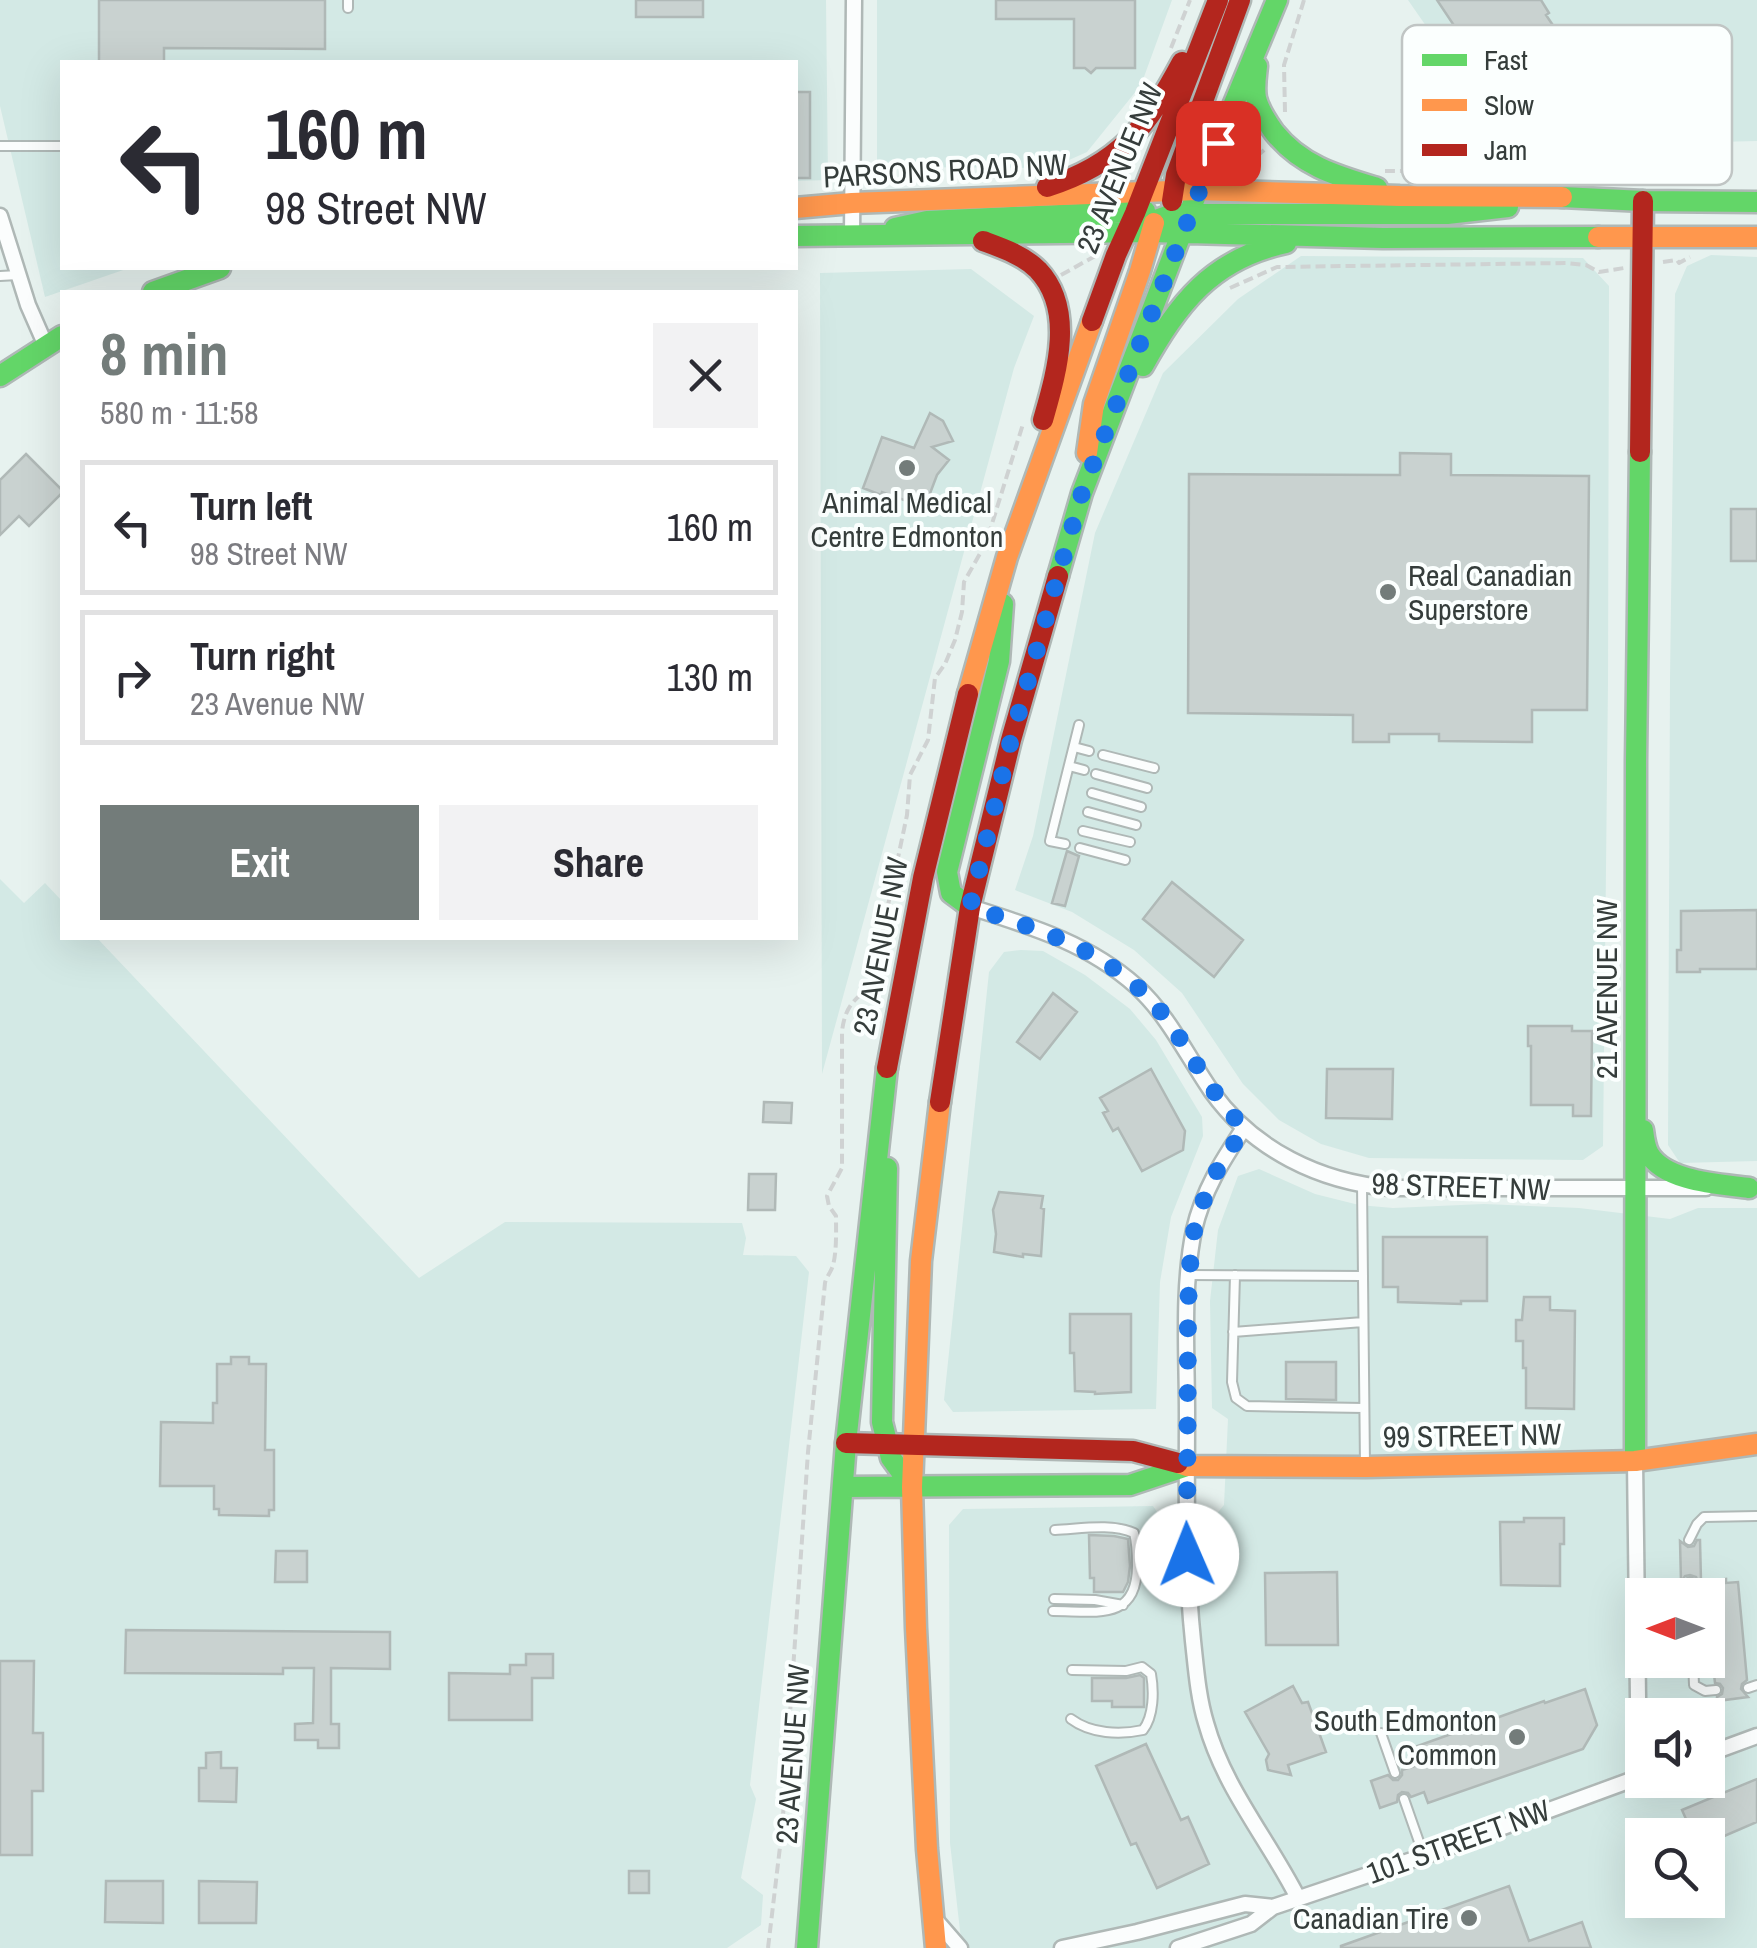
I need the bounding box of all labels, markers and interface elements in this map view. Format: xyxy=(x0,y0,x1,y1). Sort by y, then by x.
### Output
legend xyxy=(1402,25,1732,185)
text: Fast xyxy=(1484,41,1528,79)
street label: 23 AVENUE NW xyxy=(1067,77,1171,259)
text: Slow xyxy=(1484,86,1534,124)
text: 160 m xyxy=(265,87,428,181)
icon: left xyxy=(100,100,230,230)
pin xyxy=(1176,101,1261,186)
icon: arrive xyxy=(1191,116,1246,171)
text: Jam xyxy=(1484,131,1527,169)
street label: PARSONS ROAD NW xyxy=(822,144,1068,196)
text: 98 Street NW xyxy=(265,177,487,238)
text: 8 min xyxy=(100,313,229,394)
button: close xyxy=(653,323,758,428)
text: 580 m · 11:58 xyxy=(100,391,259,434)
marker: Animal Medical Centre Edmonton xyxy=(896,457,918,479)
text: Turn left xyxy=(190,481,312,532)
place label: Animal Medical Centre Edmonton xyxy=(811,482,1003,556)
icon: left xyxy=(105,500,160,555)
text: 160 m xyxy=(666,502,753,553)
text: 98 Street NW xyxy=(190,532,348,575)
place label: Real Canadian Superstore xyxy=(1408,555,1572,629)
marker: Real Canadian Superstore xyxy=(1377,581,1399,603)
text: Turn right xyxy=(190,631,335,682)
icon: right xyxy=(105,650,160,705)
text: 130 m xyxy=(666,652,753,703)
text: 23 Avenue NW xyxy=(190,682,365,725)
button: Exit xyxy=(100,805,419,920)
button: Share xyxy=(439,805,758,920)
street label: 23 AVENUE NW xyxy=(843,854,917,1038)
street label: 21 AVENUE NW xyxy=(1586,899,1626,1079)
street label: 98 STREET NW xyxy=(1371,1163,1551,1209)
street label: 99 STREET NW xyxy=(1382,1413,1562,1457)
position arrow xyxy=(1135,1503,1239,1607)
north arrow xyxy=(1625,1578,1725,1678)
map controls xyxy=(1625,1578,1725,1918)
street label: 23 AVENUE NW xyxy=(766,1663,818,1845)
button: sound xyxy=(1625,1698,1725,1798)
place label: South Edmonton Common xyxy=(1314,1700,1497,1774)
marker: South Edmonton Common xyxy=(1506,1726,1528,1748)
street label: 101 STREET NW xyxy=(1361,1789,1555,1893)
button: search xyxy=(1625,1818,1725,1918)
place label: Canadian Tire xyxy=(1293,1898,1449,1938)
marker: Canadian Tire xyxy=(1458,1907,1480,1929)

